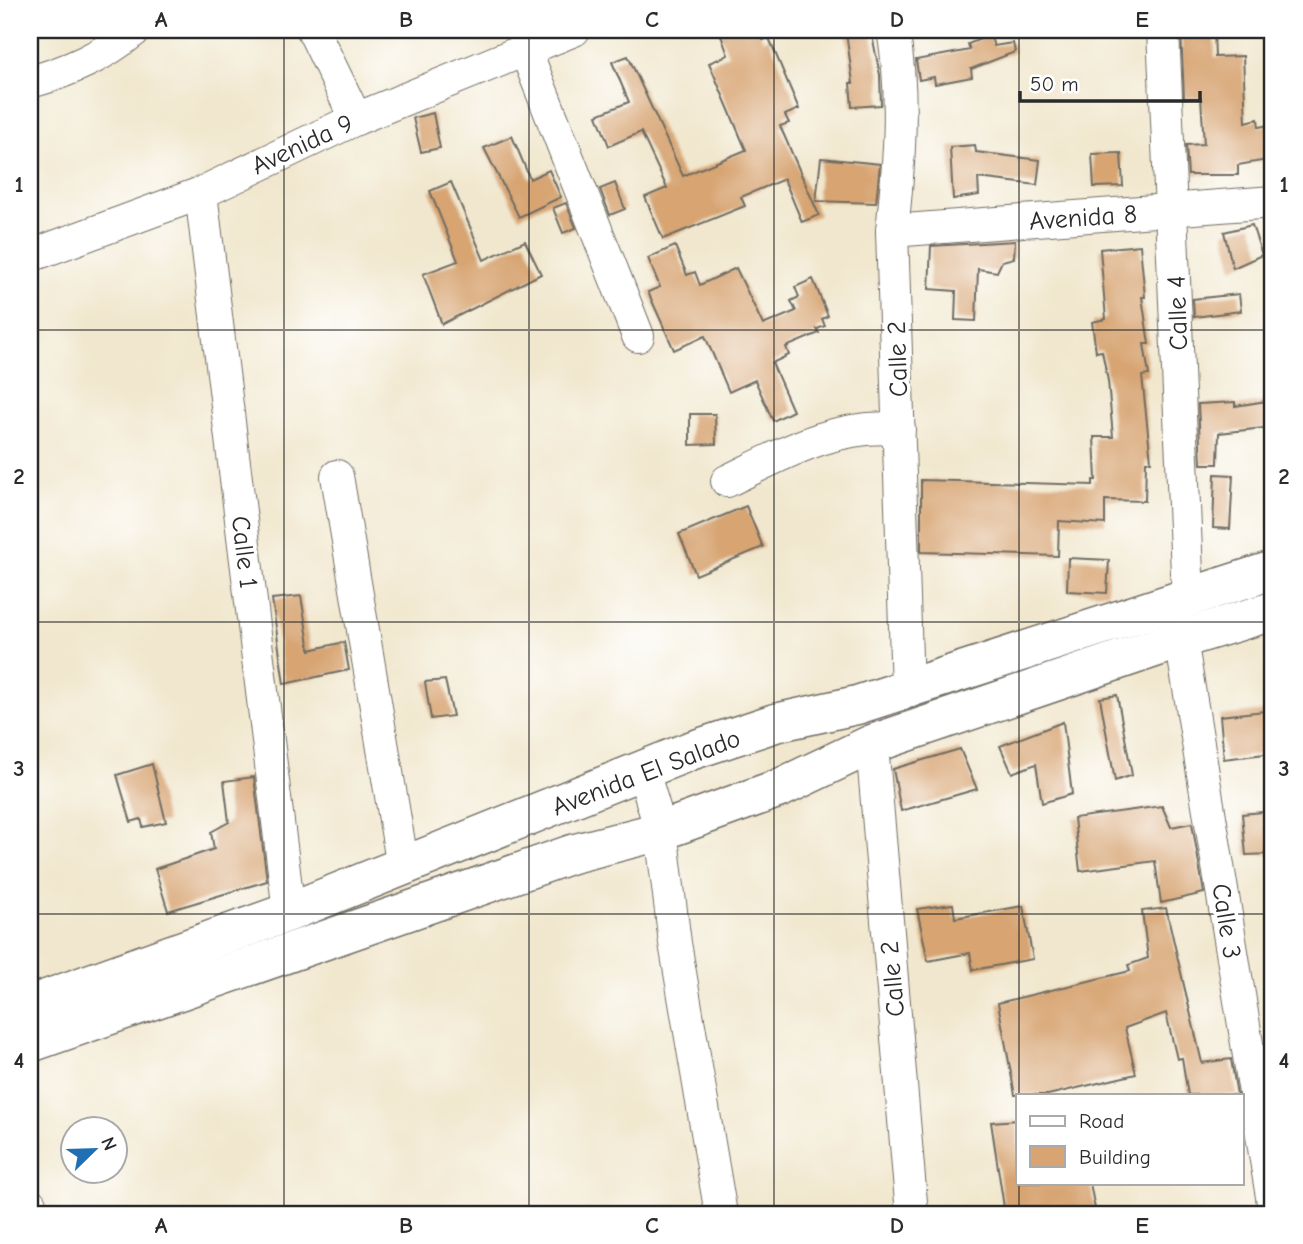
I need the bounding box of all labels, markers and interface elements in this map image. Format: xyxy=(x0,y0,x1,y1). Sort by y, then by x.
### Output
text: A xyxy=(155,6,168,33)
text: B xyxy=(399,6,413,33)
text: C xyxy=(645,6,659,33)
text: D xyxy=(890,6,904,33)
text: E xyxy=(1135,6,1149,33)
scale bar xyxy=(1020,60,1200,104)
text: 50 m xyxy=(1030,72,1079,96)
street label: Avenida 9 xyxy=(247,108,358,181)
text: 1 xyxy=(14,171,24,198)
text: 1 xyxy=(1279,171,1289,198)
street label: Avenida 8 xyxy=(1028,199,1138,237)
street label: Calle 4 xyxy=(1162,275,1194,351)
street label: Calle 2 xyxy=(882,320,914,398)
text: 2 xyxy=(13,463,25,490)
text: 2 xyxy=(1278,463,1290,490)
street label: Calle 1 xyxy=(225,514,263,590)
street label: Avenida El Salado xyxy=(548,723,745,823)
text: 3 xyxy=(13,755,25,782)
text: 3 xyxy=(1278,755,1290,782)
street label: Calle 3 xyxy=(1205,881,1247,961)
street label: Calle 2 xyxy=(875,940,911,1018)
text: 4 xyxy=(14,1047,25,1074)
text: 4 xyxy=(1279,1047,1290,1074)
legend xyxy=(1016,1094,1244,1184)
text: Road xyxy=(1079,1109,1124,1133)
north arrow xyxy=(60,1114,130,1184)
text: N xyxy=(96,1134,121,1154)
text: Building xyxy=(1079,1145,1151,1169)
text: A xyxy=(155,1212,168,1239)
text: B xyxy=(399,1212,413,1239)
text: C xyxy=(645,1212,659,1239)
text: D xyxy=(890,1212,904,1239)
text: E xyxy=(1135,1212,1149,1239)

